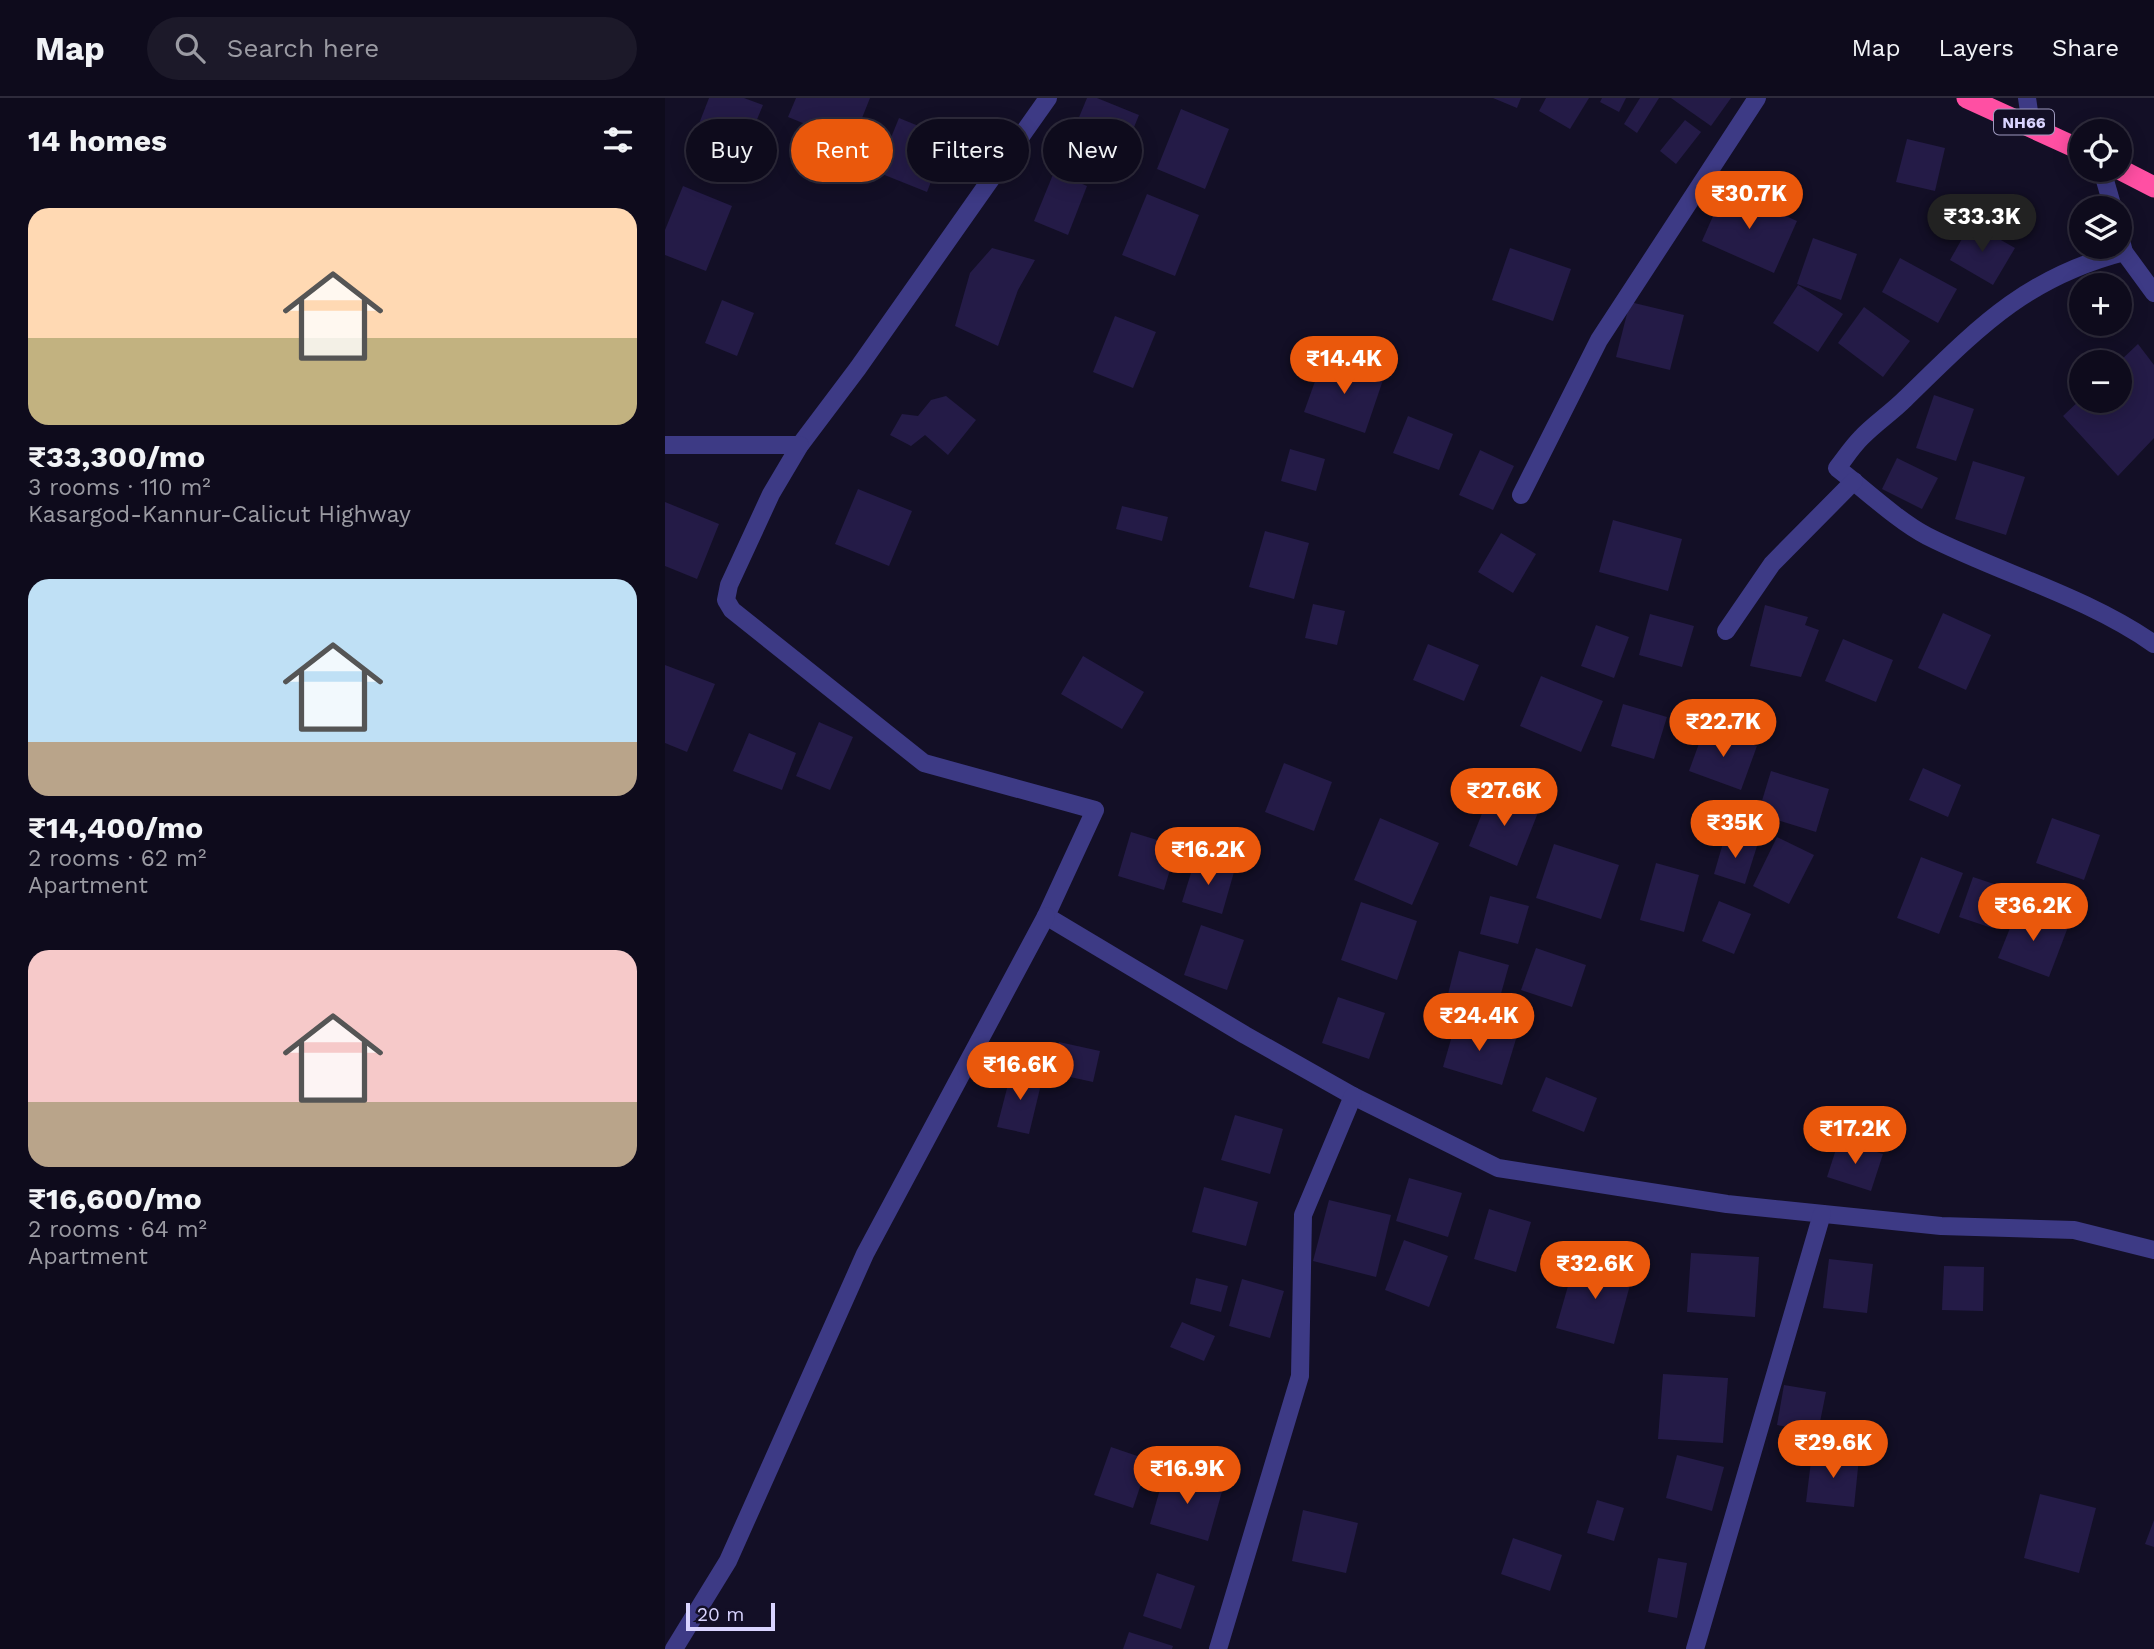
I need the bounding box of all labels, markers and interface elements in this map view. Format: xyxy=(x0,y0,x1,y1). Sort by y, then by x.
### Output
search box xyxy=(147,17,637,80)
text: Map xyxy=(35,29,105,68)
icon: search xyxy=(171,29,209,67)
text: Search here xyxy=(227,33,379,63)
text: Map xyxy=(1852,34,1900,62)
text: Layers xyxy=(1938,34,2014,62)
text: Share xyxy=(2052,34,2119,62)
road number: NH66 xyxy=(1994,110,2054,134)
chip: Buy xyxy=(686,119,777,182)
chip: Rent xyxy=(791,119,893,182)
chip: Filters xyxy=(907,119,1029,182)
chip: New xyxy=(1043,119,1142,182)
map controls xyxy=(2069,119,2132,413)
button: locate xyxy=(2069,119,2132,182)
icon: filters xyxy=(599,121,637,159)
text: 14 homes xyxy=(28,123,167,158)
pin: ₹30.7K xyxy=(1692,172,1806,231)
text: ₹30.7K xyxy=(1711,180,1787,207)
pin: ₹33.3K xyxy=(1925,194,2039,254)
button: layers xyxy=(2069,196,2132,259)
text: ₹33.3K xyxy=(1943,203,2021,230)
icon: home xyxy=(270,253,396,379)
button: + xyxy=(2069,273,2132,336)
pin: ₹14.4K xyxy=(1287,336,1401,396)
text: ₹14.4K xyxy=(1306,345,1382,372)
button: − xyxy=(2069,350,2132,413)
text: ₹33,300/mo xyxy=(28,439,205,474)
text: 3 rooms · 110 m² xyxy=(28,474,211,501)
text: Kasargod-Kannur-Calicut Highway xyxy=(28,501,411,528)
icon: home xyxy=(270,624,396,750)
pin: ₹22.7K xyxy=(1666,700,1780,759)
text: ₹22.7K xyxy=(1685,708,1761,735)
pin: ₹27.6K xyxy=(1447,768,1561,828)
text: ₹27.6K xyxy=(1467,777,1542,804)
pin: ₹35K xyxy=(1694,800,1776,860)
text: ₹35K xyxy=(1707,809,1763,836)
text: ₹14,400/mo xyxy=(28,810,203,845)
pin: ₹16.2K xyxy=(1151,828,1265,887)
text: ₹16.2K xyxy=(1171,836,1245,863)
text: 2 rooms · 62 m² xyxy=(28,845,206,872)
text: Apartment xyxy=(28,872,148,899)
pin: ₹36.2K xyxy=(1976,884,2090,943)
text: ₹36.2K xyxy=(1994,892,2072,919)
pin: ₹24.4K xyxy=(1422,993,1536,1053)
icon: home xyxy=(270,995,396,1121)
text: ₹24.4K xyxy=(1439,1002,1519,1029)
pin: ₹16.6K xyxy=(963,1042,1077,1102)
text: ₹16.6K xyxy=(983,1051,1057,1078)
pin: ₹17.2K xyxy=(1798,1107,1912,1166)
text: ₹17.2K xyxy=(1819,1115,1891,1142)
text: ₹16,600/mo xyxy=(28,1181,202,1216)
text: 2 rooms · 64 m² xyxy=(28,1216,207,1243)
pin: ₹32.6K xyxy=(1538,1242,1652,1301)
text: Apartment xyxy=(28,1243,148,1270)
text: ₹32.6K xyxy=(1556,1250,1634,1277)
pin: ₹29.6K xyxy=(1776,1420,1890,1480)
text: ₹29.6K xyxy=(1794,1429,1872,1456)
pin: ₹16.9K xyxy=(1130,1446,1244,1506)
text: ₹16.9K xyxy=(1150,1455,1224,1482)
scale bar xyxy=(686,1600,775,1632)
text: 20 m xyxy=(697,1603,744,1626)

